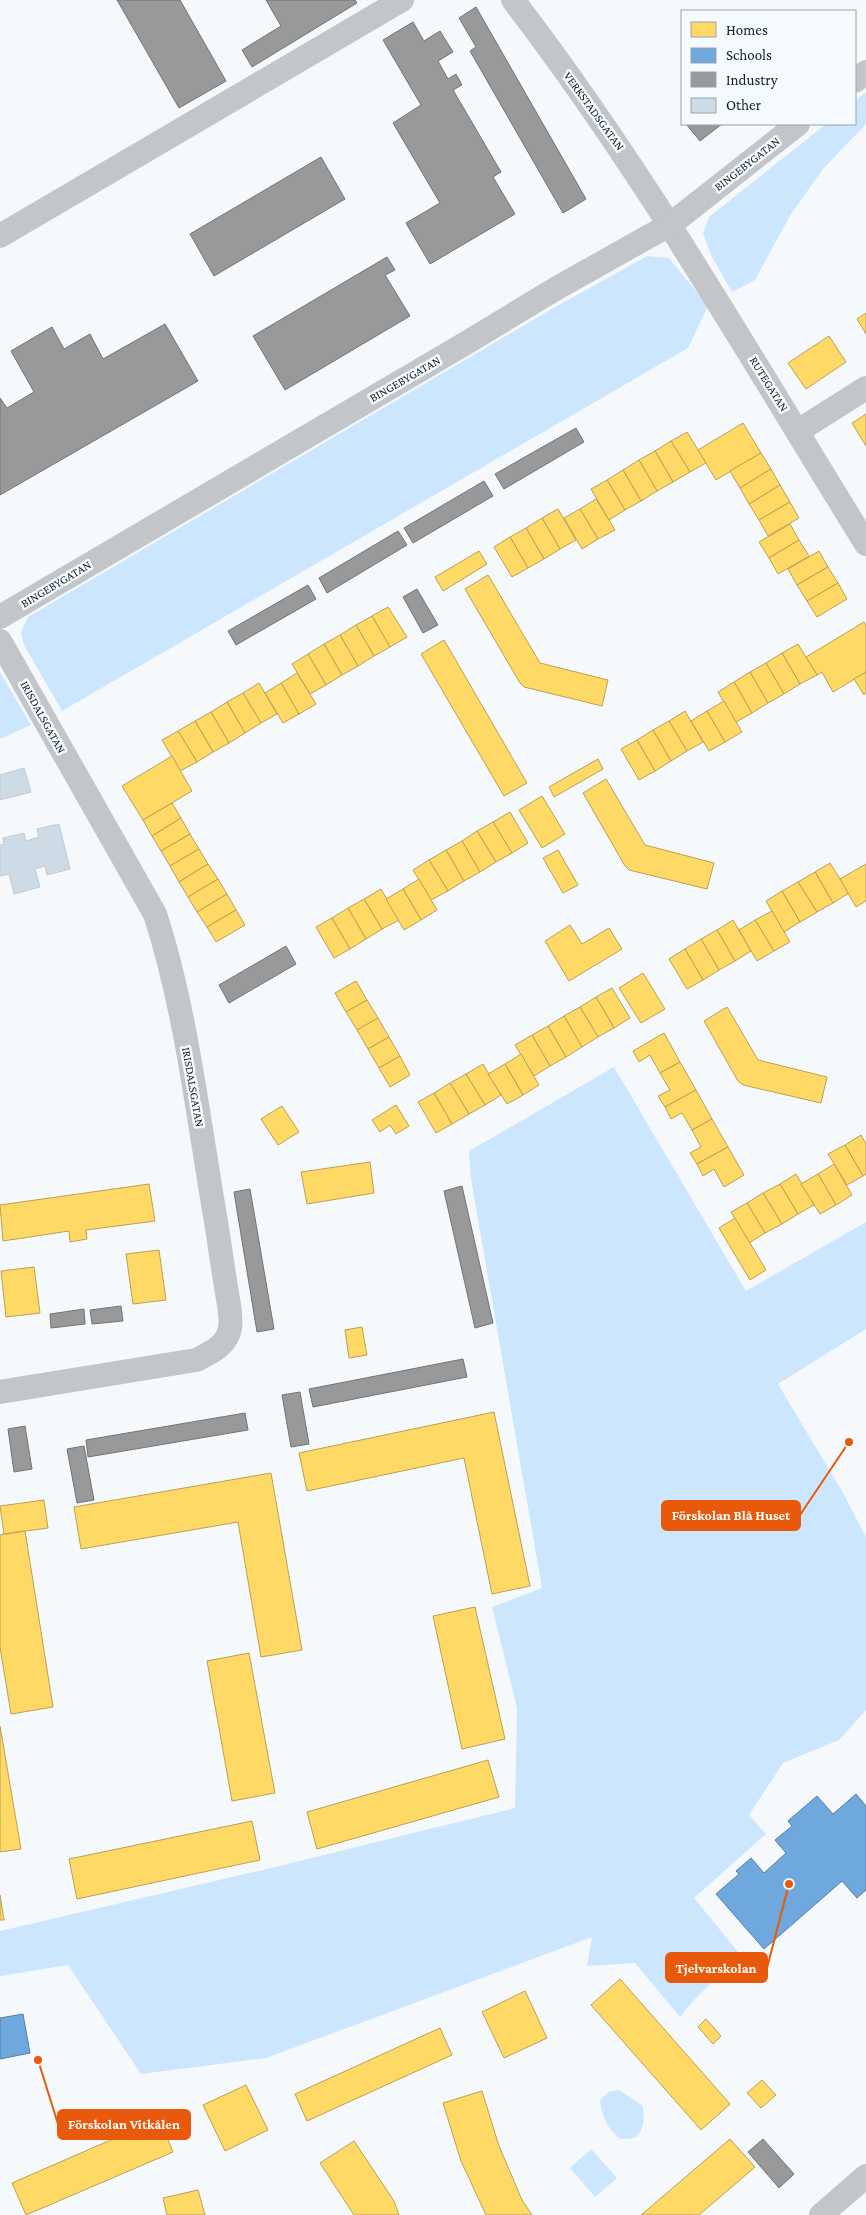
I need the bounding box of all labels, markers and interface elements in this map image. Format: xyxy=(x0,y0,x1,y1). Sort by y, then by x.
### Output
legend xyxy=(681,10,856,125)
text: Homes xyxy=(726,22,768,38)
text: Schools xyxy=(726,47,772,63)
street label: VERKSTADSGATAN xyxy=(561,69,627,153)
text: Industry xyxy=(726,72,778,89)
text: Other xyxy=(726,97,762,113)
street label: BINGEBYGATAN xyxy=(711,134,783,194)
street label: BINGEBYGATAN xyxy=(367,353,443,405)
street label: RUTEGATAN xyxy=(747,354,791,414)
street label: BINGEBYGATAN xyxy=(18,557,94,610)
street label: IRISDALSGATAN xyxy=(17,678,69,756)
street label: IRISDALSGATAN xyxy=(179,1046,207,1128)
callout: Förskolan Blå Huset xyxy=(662,1501,800,1530)
text: Förskolan Blå Huset xyxy=(672,1507,791,1523)
callout: Tjelvarskolan xyxy=(666,1953,767,1982)
text: Tjelvarskolan xyxy=(675,1960,757,1977)
callout: Förskolan Vitkålen xyxy=(58,2110,190,2139)
text: Förskolan Vitkålen xyxy=(68,2116,180,2132)

